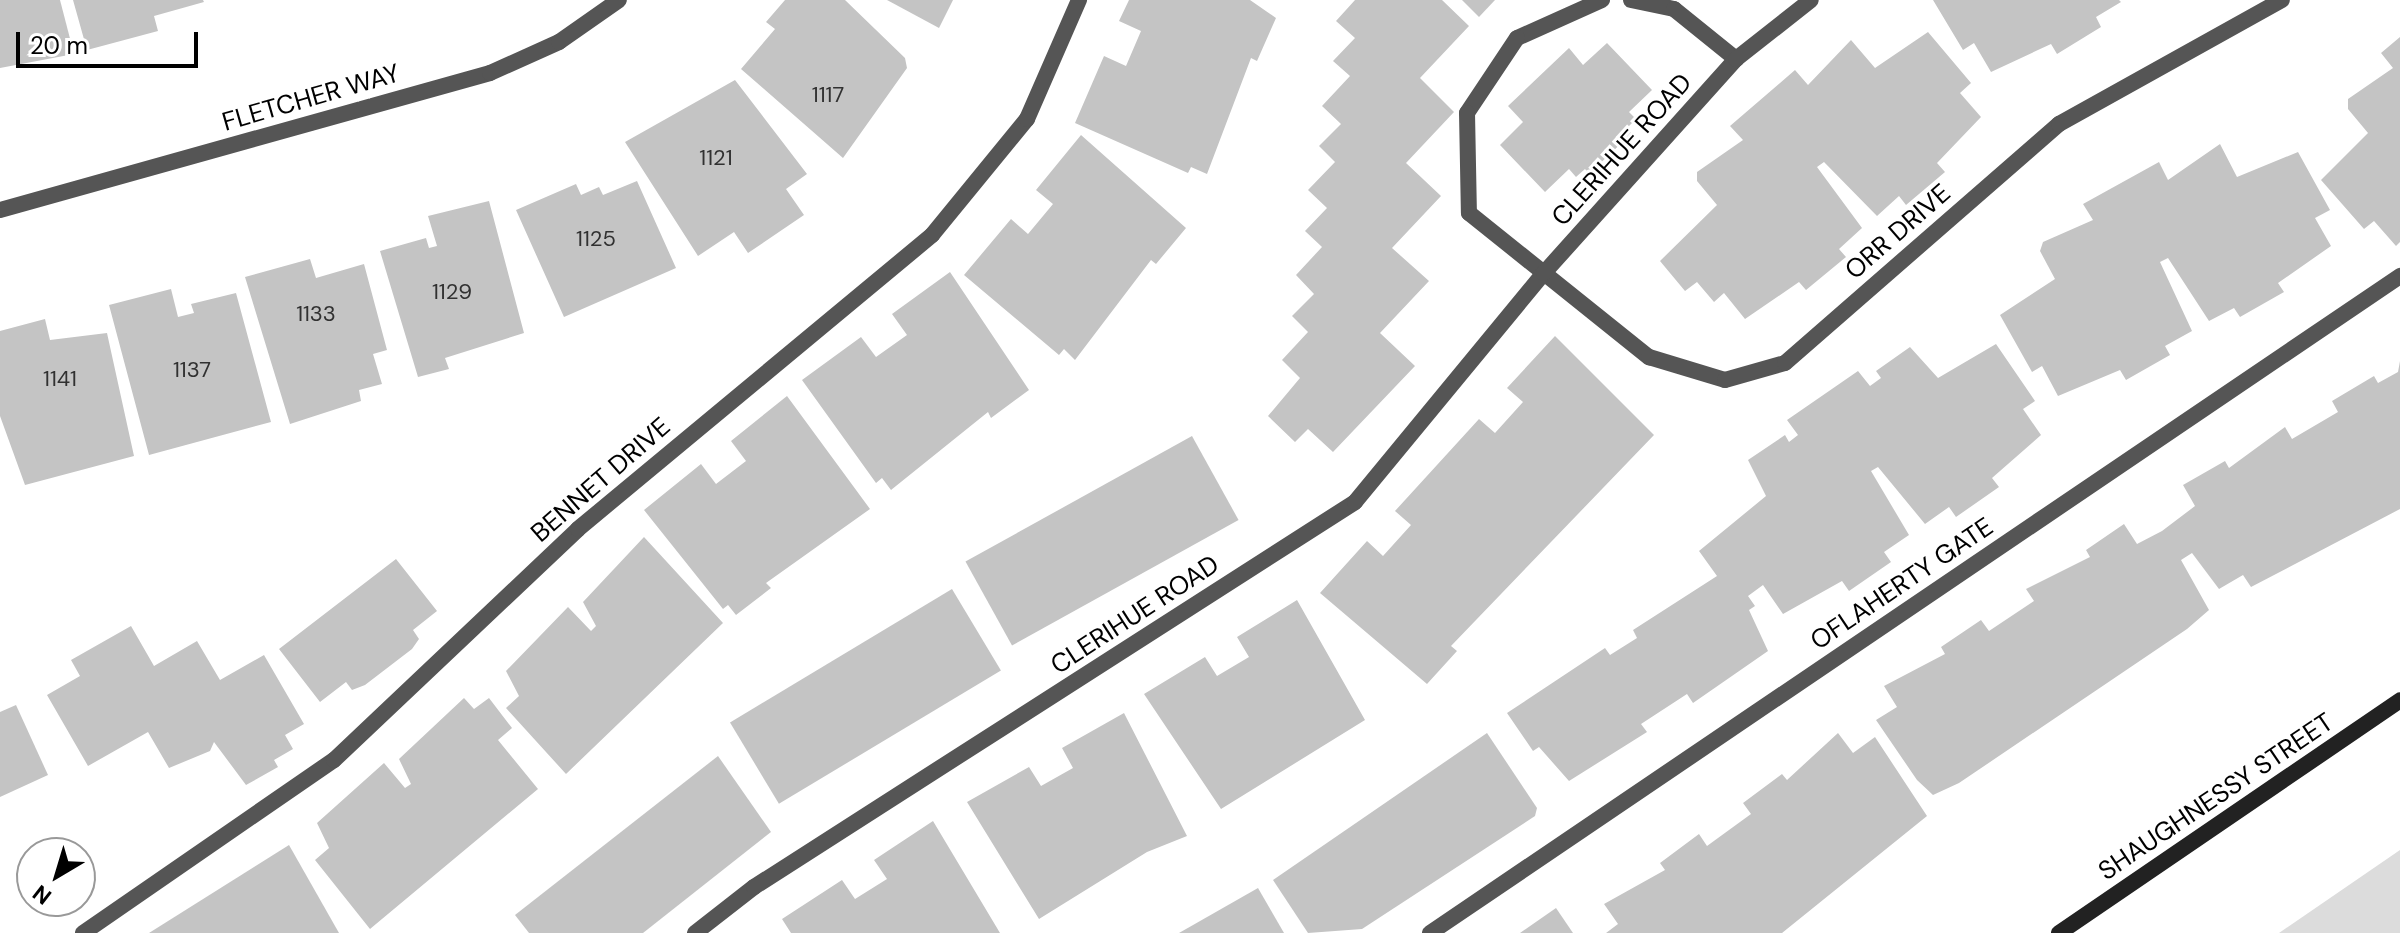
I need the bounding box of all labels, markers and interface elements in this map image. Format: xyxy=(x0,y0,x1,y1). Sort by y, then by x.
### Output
scale bar xyxy=(20,16,202,66)
text: 20 m xyxy=(30,30,88,61)
street label: FLETCHER WAY xyxy=(219,58,403,138)
street label: CLERIHUE ROAD xyxy=(1545,67,1699,233)
house number: 1117 xyxy=(812,82,844,108)
house number: 1121 xyxy=(699,145,733,171)
street label: ORR DRIVE xyxy=(1839,178,1957,286)
house number: 1125 xyxy=(576,226,616,252)
house number: 1129 xyxy=(432,279,472,305)
house number: 1133 xyxy=(296,301,336,327)
house number: 1137 xyxy=(173,357,211,383)
house number: 1141 xyxy=(43,366,77,392)
street label: BENNET DRIVE xyxy=(525,411,677,549)
street label: OFLAHERTY GATE xyxy=(1805,511,1999,657)
street label: CLERIHUE ROAD xyxy=(1045,549,1225,681)
street label: SHAUGHNESSY STREET xyxy=(2093,707,2339,887)
north arrow xyxy=(16,837,96,917)
text: N xyxy=(27,878,57,911)

